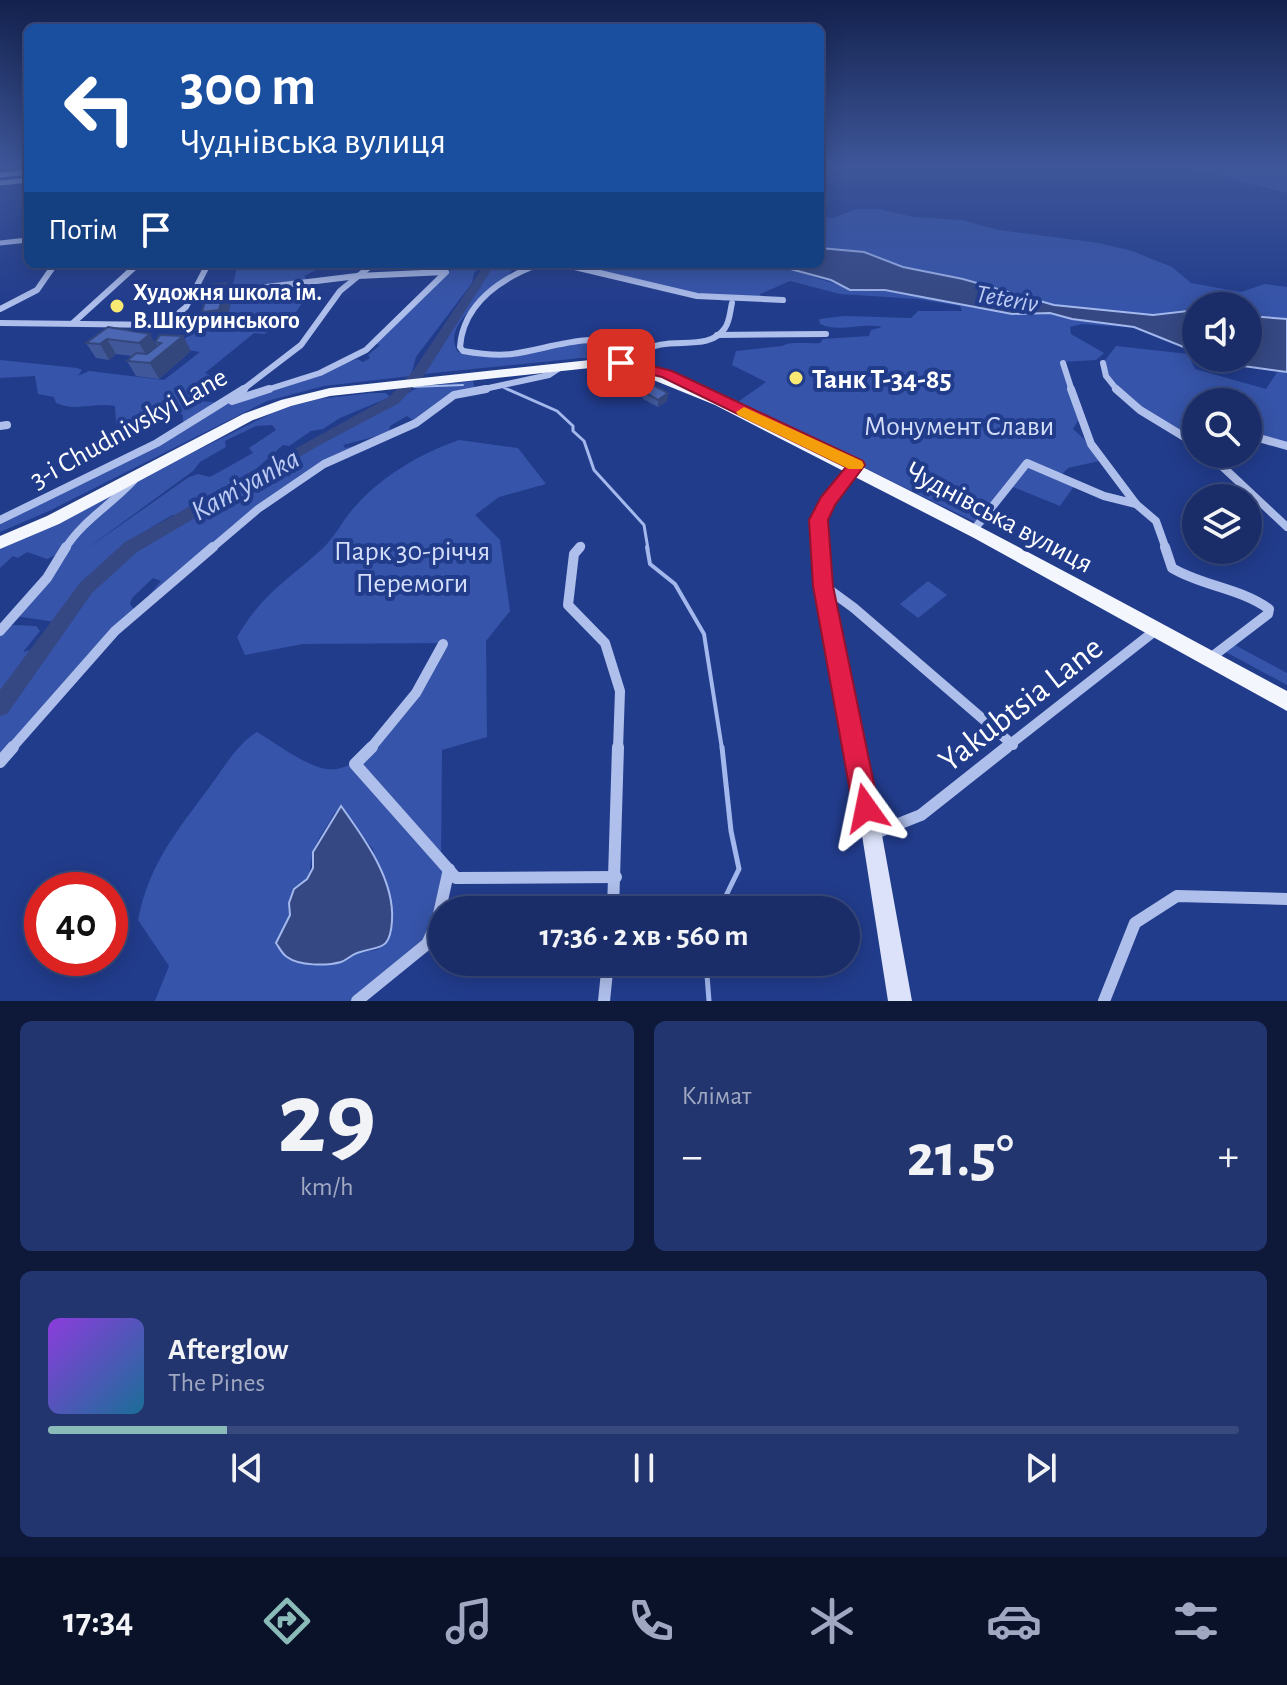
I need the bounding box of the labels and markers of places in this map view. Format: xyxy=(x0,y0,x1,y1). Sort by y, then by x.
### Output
place label: Художня школа ім. В.Шкуринського xyxy=(133,281,322,333)
marker: Художня школа ім. В.Шкуринського xyxy=(108,297,126,315)
pin xyxy=(587,329,655,397)
place label: Танк Т-34-85 xyxy=(812,366,952,394)
marker: Танк Т-34-85 xyxy=(787,369,805,387)

